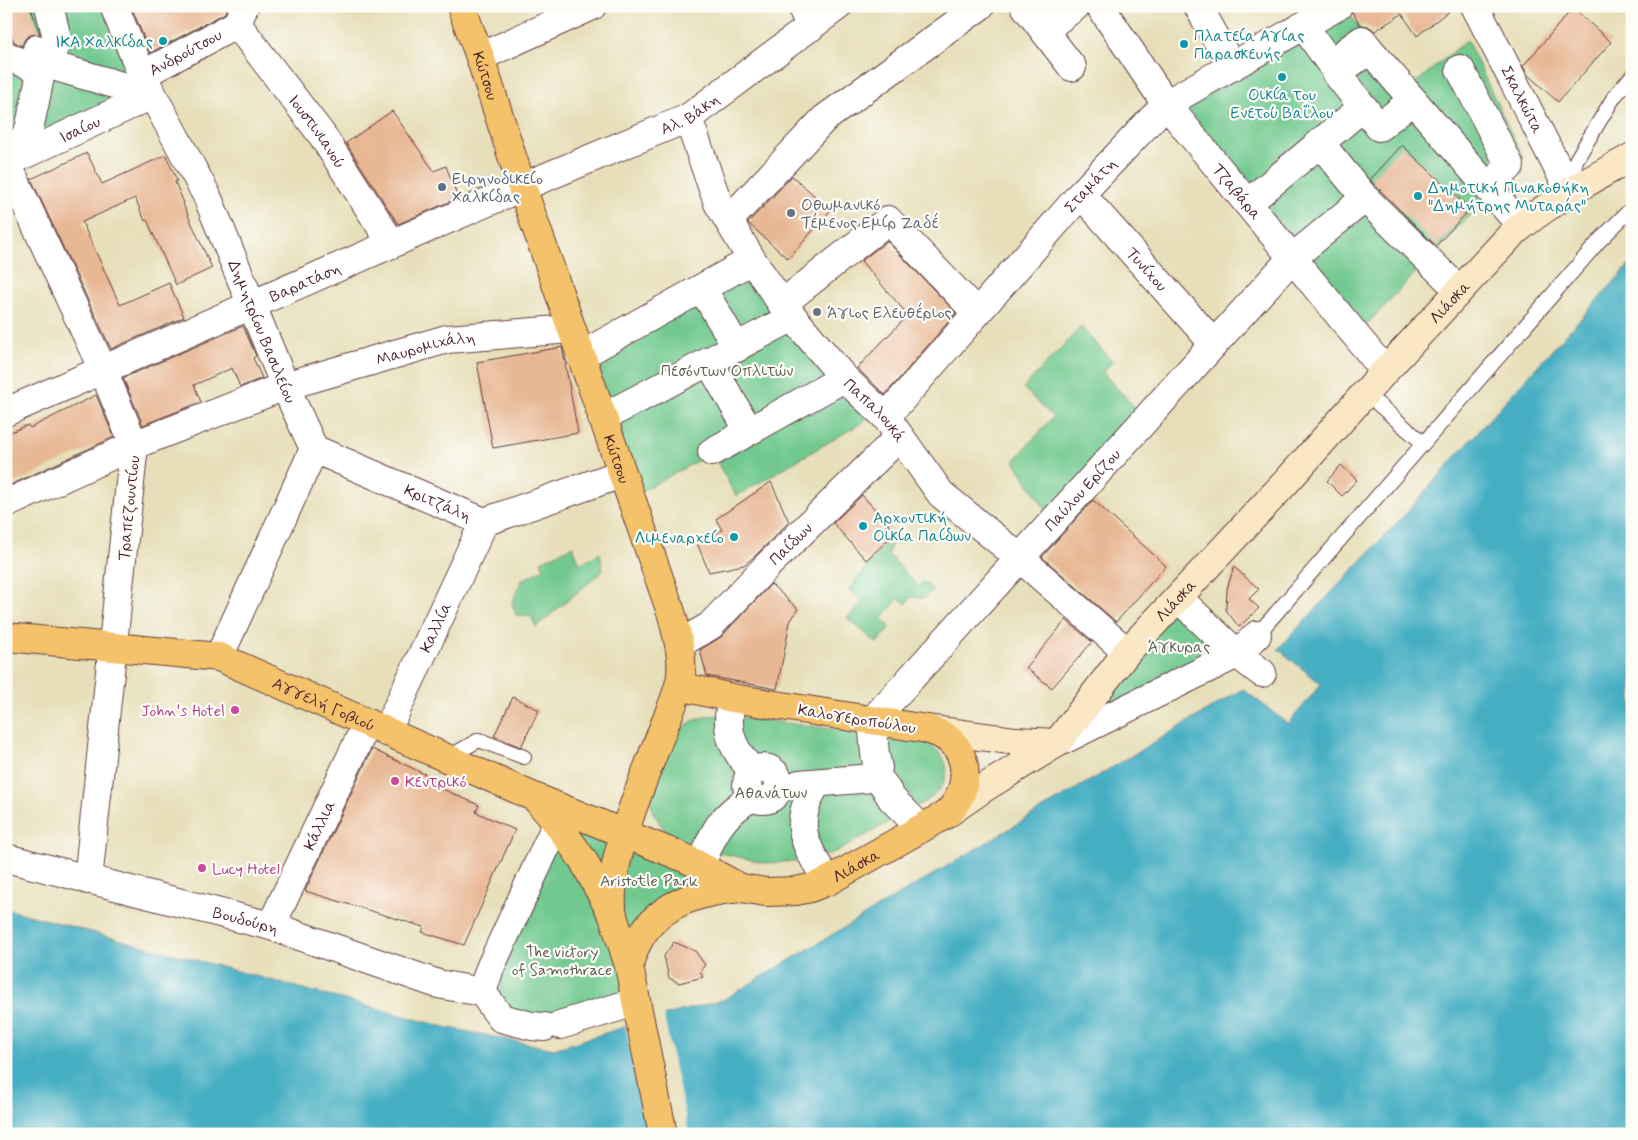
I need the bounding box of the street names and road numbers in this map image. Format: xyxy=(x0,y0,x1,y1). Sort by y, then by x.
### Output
street label: Ανδρούτσου xyxy=(146,25,226,81)
street label: Κώτσου xyxy=(467,49,502,103)
street label: Σκαλκώτα xyxy=(1495,63,1547,138)
street label: Αλ. Βάκη xyxy=(658,89,724,140)
street label: Ιουστινιανού xyxy=(283,91,350,173)
street label: Ισαίου xyxy=(56,112,104,149)
street label: Σταμάτη xyxy=(1060,154,1122,218)
street label: Τζαβάρα xyxy=(1207,160,1266,225)
street label: Τυνίχου xyxy=(1121,243,1172,296)
street label: Δημητρίου Βασιλείου xyxy=(222,257,300,407)
street label: Βαρατάση xyxy=(267,258,344,308)
street label: Λιάσκα xyxy=(1425,277,1476,329)
street label: Μαυρομιχάλη xyxy=(373,328,476,371)
street label: Παπαλουκά xyxy=(839,374,910,447)
street label: Κώτσου xyxy=(598,432,634,487)
street label: Παύλου Ερίζου xyxy=(1040,445,1126,536)
street label: Τραπεζουντίου xyxy=(114,455,145,562)
street label: Κριτζάλη xyxy=(401,480,474,527)
street label: Παίδων xyxy=(765,518,817,570)
street label: Λιάσκα xyxy=(1151,575,1202,627)
street label: Καλλία xyxy=(416,599,457,656)
street label: Αγγελή Γοβιού xyxy=(269,673,378,737)
street label: Καλογεροπούλου xyxy=(796,700,917,739)
street label: Κάλλια xyxy=(299,797,341,854)
street label: Λιάσκα xyxy=(829,845,884,888)
street label: Βουδούρη xyxy=(211,903,282,940)

